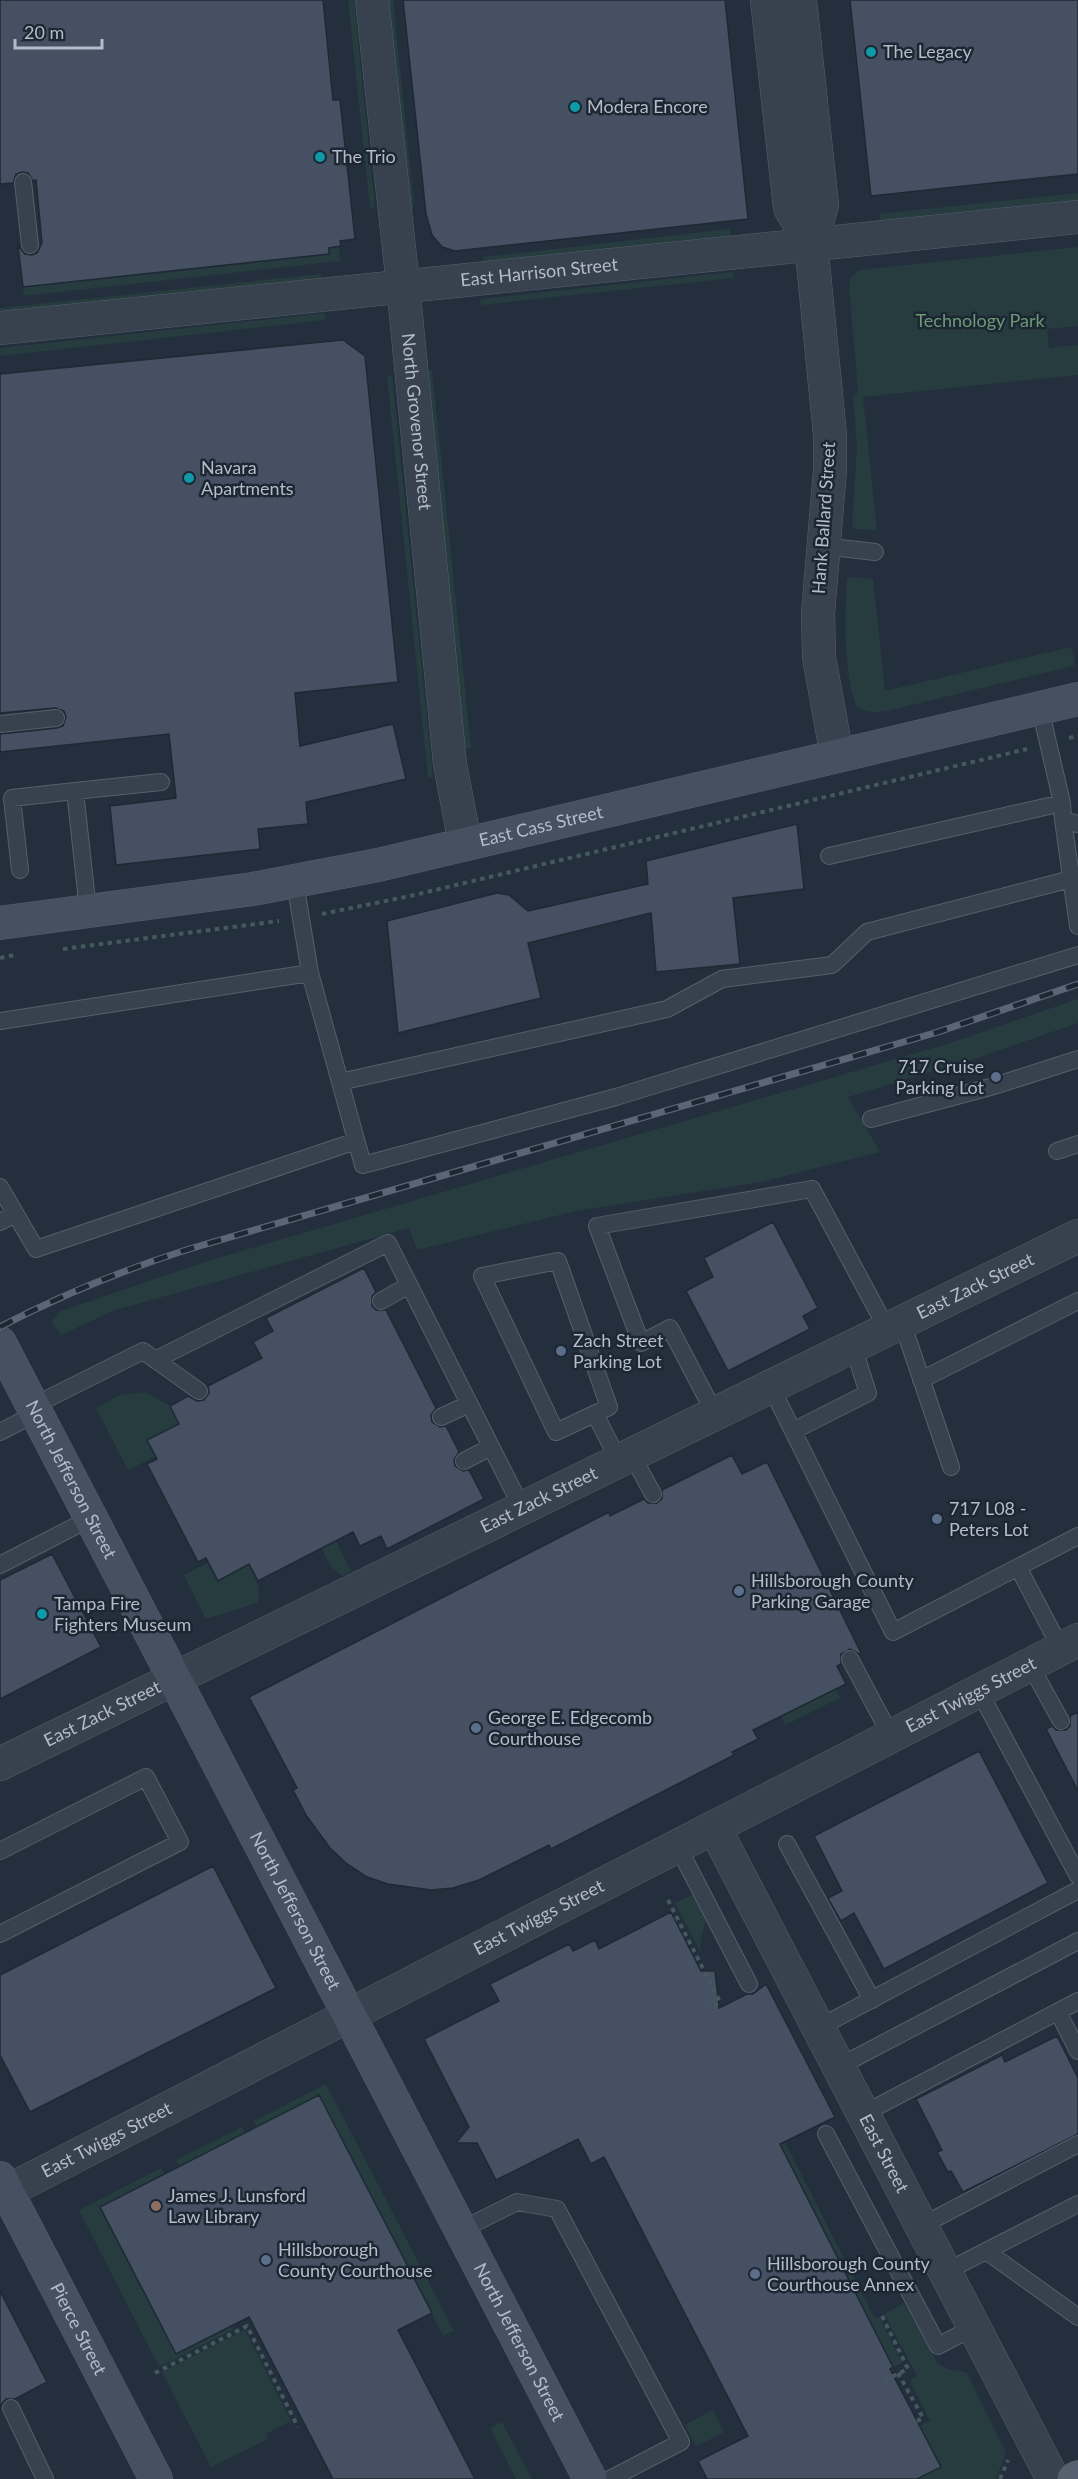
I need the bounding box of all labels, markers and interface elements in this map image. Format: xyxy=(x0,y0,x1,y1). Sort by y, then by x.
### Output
scale bar xyxy=(15,12,102,50)
text: 20 m xyxy=(24,21,64,43)
place label: The Legacy xyxy=(883,40,973,62)
marker: The Legacy xyxy=(864,45,878,59)
place label: Modera Encore xyxy=(587,95,708,117)
marker: Modera Encore xyxy=(568,100,582,114)
place label: The Trio xyxy=(332,145,396,167)
marker: The Trio xyxy=(313,150,327,164)
street label: East Harrison Street xyxy=(459,252,619,291)
park label: Technology Park xyxy=(915,309,1045,331)
street label: North Grovenor Street xyxy=(398,332,437,512)
street label: Hank Ballard Street xyxy=(807,441,839,595)
place label: Navara Apartments xyxy=(201,456,294,499)
marker: Navara Apartments xyxy=(182,471,196,485)
street label: East Cass Street xyxy=(476,800,605,851)
place label: 717 Cruise Parking Lot xyxy=(895,1055,985,1098)
marker: 717 Cruise Parking Lot xyxy=(989,1070,1003,1084)
street label: East Zack Street xyxy=(913,1247,1038,1323)
place label: Zach Street Parking Lot xyxy=(573,1329,664,1372)
marker: Zach Street Parking Lot xyxy=(554,1344,568,1358)
street label: North Jefferson Street xyxy=(22,1396,122,1563)
street label: East Zack Street xyxy=(476,1461,601,1537)
place label: 717 L08 - Peters Lot xyxy=(949,1497,1029,1540)
marker: 717 L08 - Peters Lot xyxy=(930,1512,944,1526)
place label: Hillsborough County Parking Garage xyxy=(751,1569,914,1612)
marker: Hillsborough County Parking Garage xyxy=(732,1584,746,1598)
place label: Tampa Fire Fighters Museum xyxy=(54,1592,191,1635)
marker: Tampa Fire Fighters Museum xyxy=(35,1607,49,1621)
street label: East Twiggs Street xyxy=(902,1651,1040,1737)
street label: East Zack Street xyxy=(40,1675,165,1751)
place label: George E. Edgecomb Courthouse xyxy=(488,1706,652,1749)
marker: George E. Edgecomb Courthouse xyxy=(469,1721,483,1735)
street label: North Jefferson Street xyxy=(246,1828,346,1994)
street label: East Twiggs Street xyxy=(469,1874,608,1959)
street label: East Twiggs Street xyxy=(37,2096,176,2182)
street label: East Street xyxy=(855,2110,914,2197)
place label: James J. Lunsford Law Library xyxy=(168,2184,306,2227)
marker: James J. Lunsford Law Library xyxy=(149,2199,163,2213)
place label: Hillsborough County Courthouse xyxy=(278,2238,433,2281)
place label: Hillsborough County Courthouse Annex xyxy=(767,2252,930,2295)
marker: Hillsborough County Courthouse xyxy=(259,2253,273,2267)
street label: North Jefferson Street xyxy=(470,2259,570,2425)
marker: Hillsborough County Courthouse Annex xyxy=(748,2267,762,2281)
street label: Pierce Street xyxy=(46,2279,112,2379)

